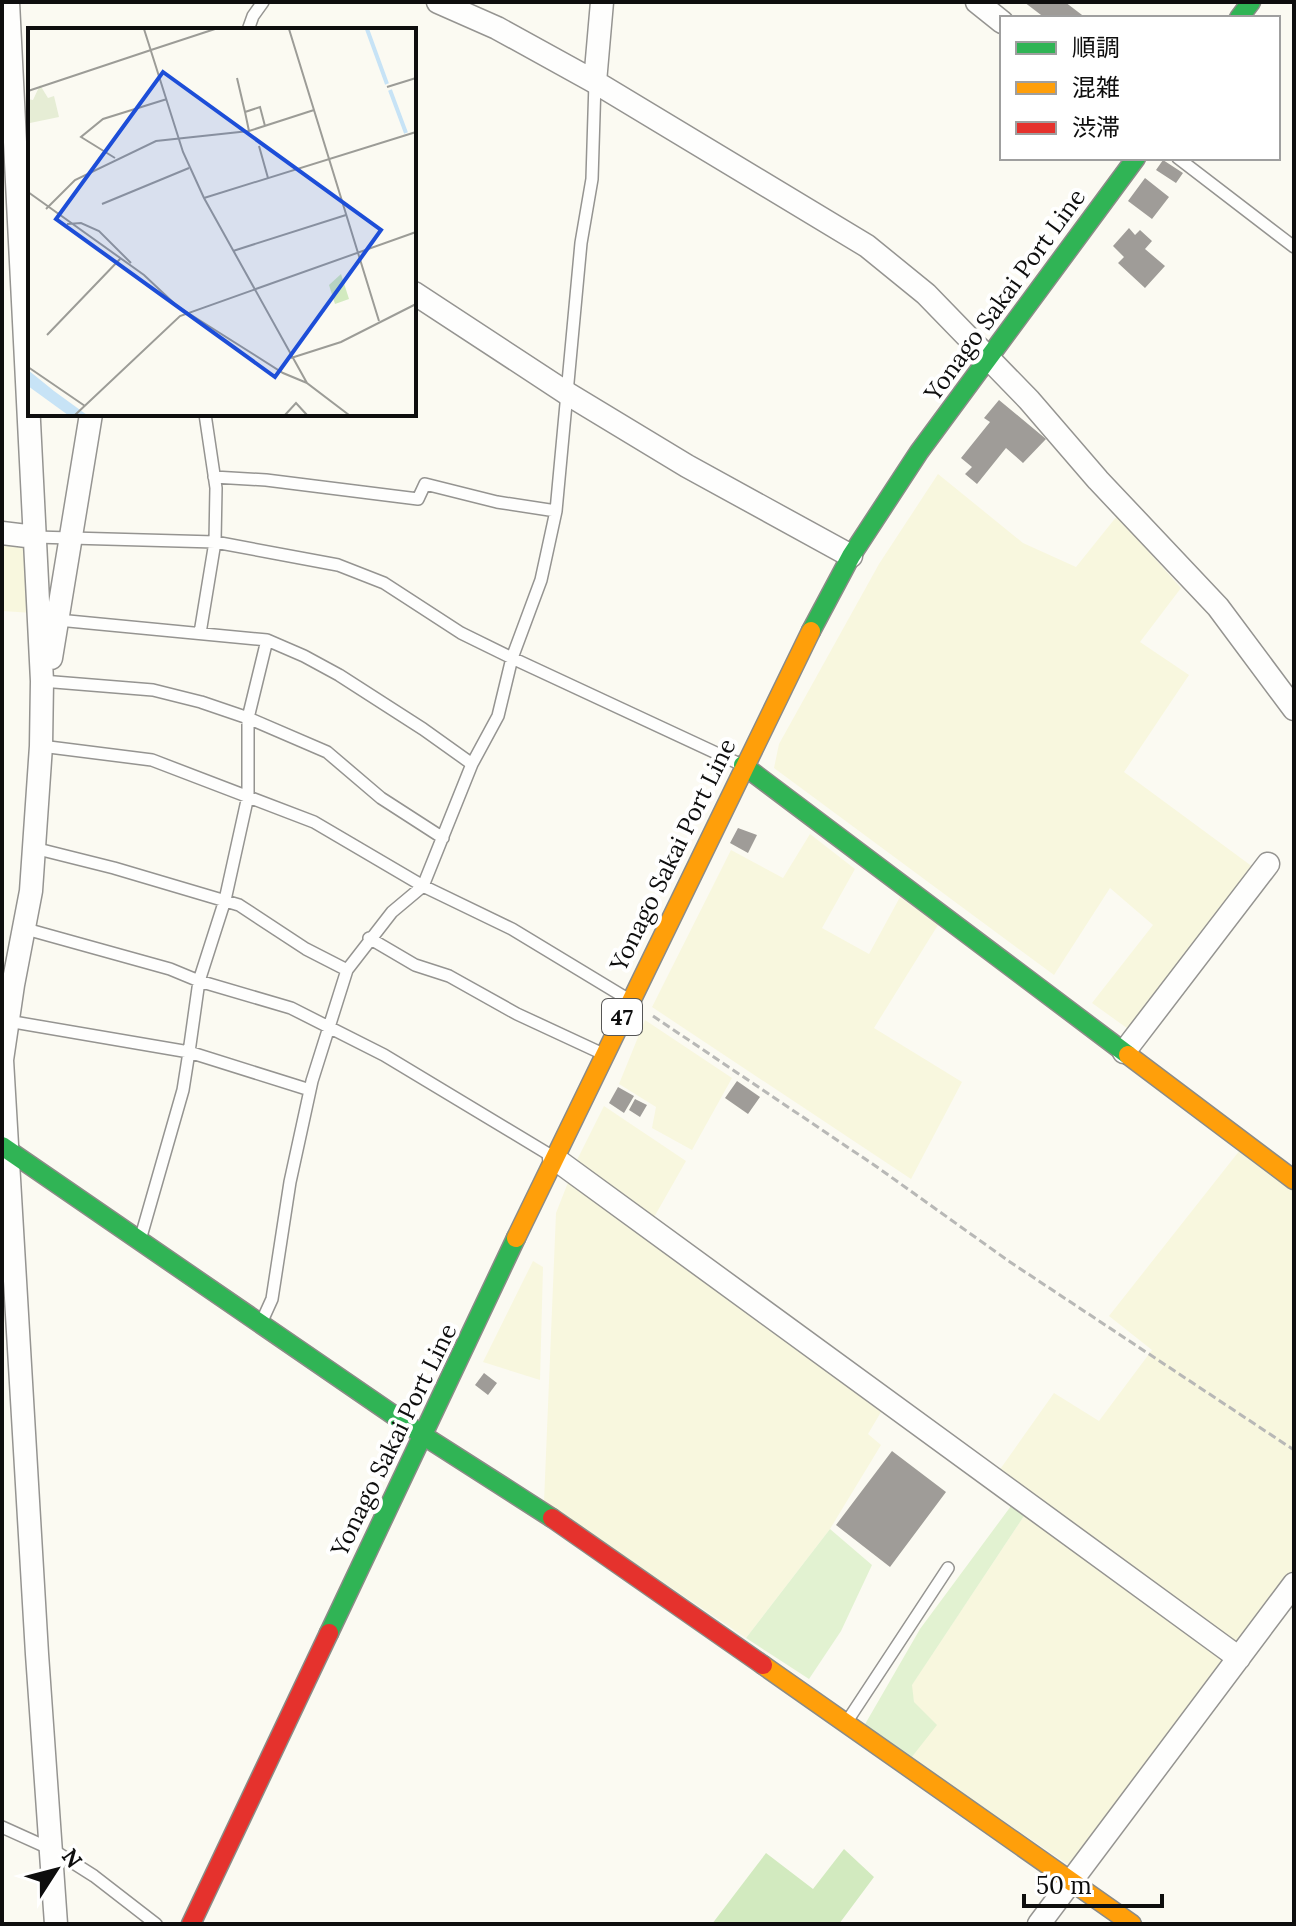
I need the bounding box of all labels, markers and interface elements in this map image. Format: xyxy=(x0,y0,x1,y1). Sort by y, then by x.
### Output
legend xyxy=(1000,16,1280,160)
inset map xyxy=(28,28,416,416)
text: 順調 xyxy=(1072,32,1120,63)
text: 混雑 xyxy=(1072,72,1120,103)
text: 渋滞 xyxy=(1072,112,1120,143)
street label: Yonago Sakai Port Line xyxy=(917,182,1092,408)
street label: Yonago Sakai Port Line xyxy=(602,733,742,977)
road number: 47 xyxy=(602,999,642,1035)
street label: Yonago Sakai Port Line xyxy=(323,1318,463,1562)
north arrow xyxy=(16,1830,96,1910)
text: N xyxy=(56,1843,89,1873)
scale bar xyxy=(1024,1858,1162,1908)
text: 50 m xyxy=(1036,1870,1092,1901)

